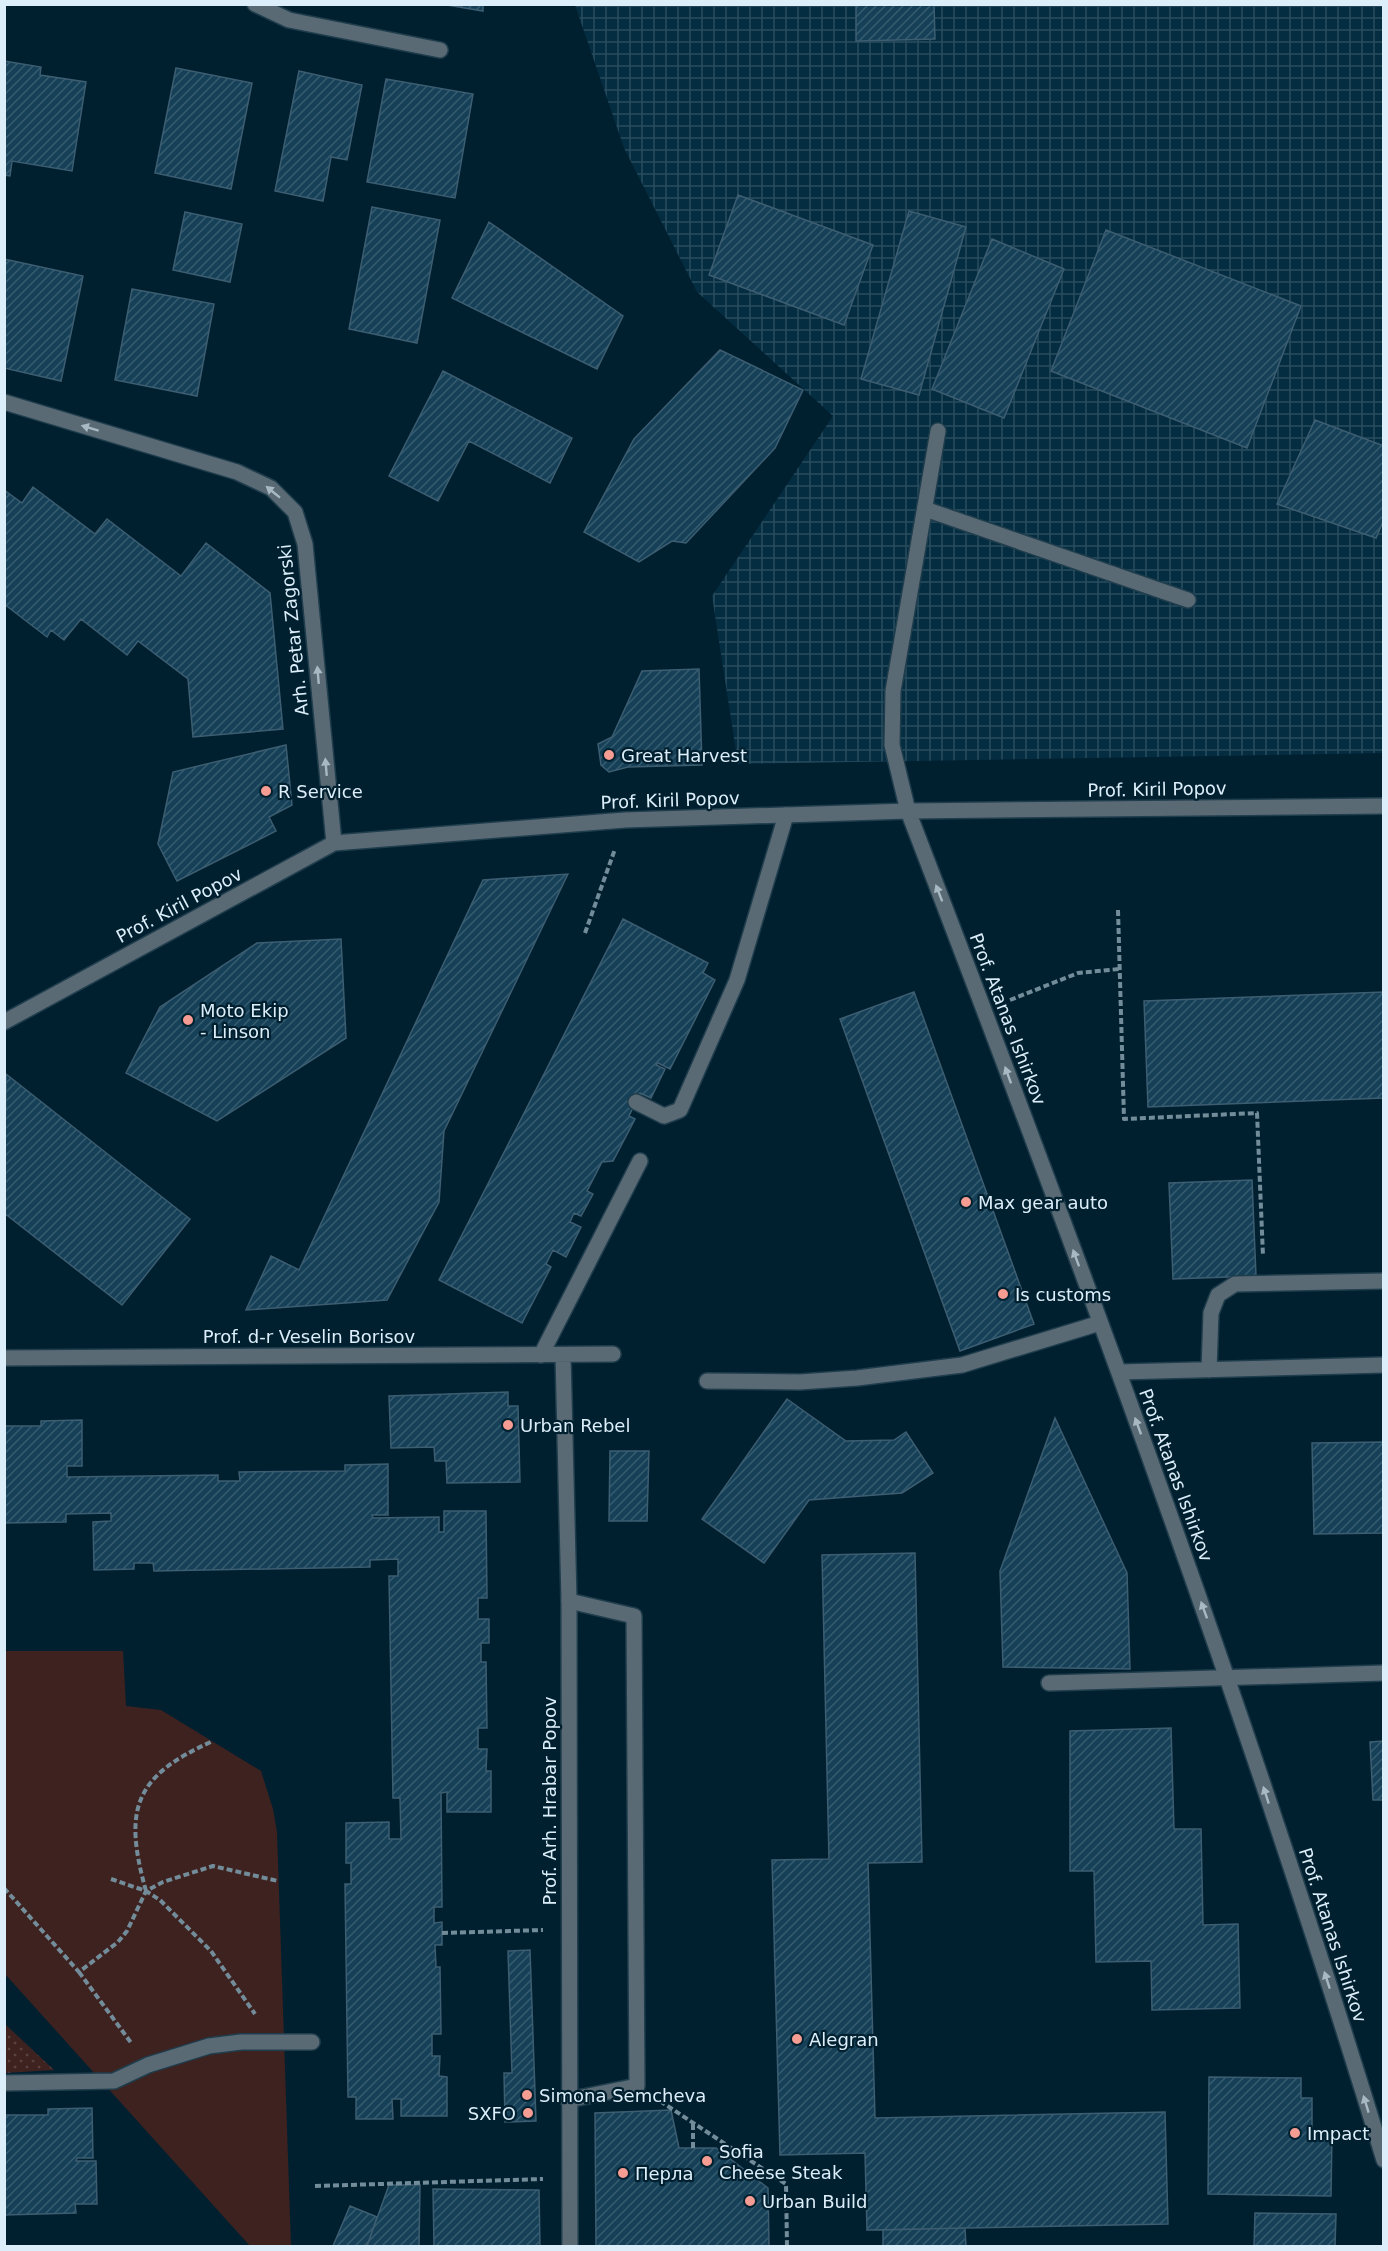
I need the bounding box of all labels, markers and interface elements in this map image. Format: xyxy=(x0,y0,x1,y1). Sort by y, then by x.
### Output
one-way arrow xyxy=(81,423,99,432)
one-way arrow xyxy=(265,485,281,498)
street label: Arh. Petar Zagorski xyxy=(274,543,312,717)
one-way arrow xyxy=(313,665,323,684)
place label: Great Harvest xyxy=(621,745,747,766)
marker: Great Harvest xyxy=(602,748,616,762)
one-way arrow xyxy=(321,758,331,777)
street label: Prof. Kiril Popov xyxy=(1087,777,1227,801)
place label: R Service xyxy=(278,781,363,802)
marker: R Service xyxy=(259,784,273,798)
street label: Prof. Kiril Popov xyxy=(600,787,740,813)
street label: Prof. Kiril Popov xyxy=(113,863,246,947)
one-way arrow xyxy=(934,884,943,902)
street label: Prof. Atanas Ishirkov xyxy=(965,930,1051,1108)
place label: Moto Ekip - Linson xyxy=(200,1000,289,1042)
marker: Moto Ekip - Linson xyxy=(181,1013,195,1027)
one-way arrow xyxy=(1003,1066,1013,1084)
place label: Max gear auto xyxy=(978,1192,1108,1213)
marker: Max gear auto xyxy=(959,1195,973,1209)
one-way arrow xyxy=(1071,1249,1080,1267)
place label: Is customs xyxy=(1015,1284,1111,1305)
marker: Is customs xyxy=(996,1287,1010,1301)
street label: Prof. d-r Veselin Borisov xyxy=(203,1326,416,1347)
street label: Prof. Atanas Ishirkov xyxy=(1135,1386,1217,1565)
place label: Urban Rebel xyxy=(520,1415,630,1436)
one-way arrow xyxy=(1133,1417,1143,1435)
marker: Urban Rebel xyxy=(501,1418,515,1432)
one-way arrow xyxy=(1198,1601,1208,1619)
street label: Prof. Arh. Hrabar Popov xyxy=(539,1696,560,1906)
one-way arrow xyxy=(1261,1786,1271,1804)
street label: Prof. Atanas Ishirkov xyxy=(1295,1845,1371,2025)
one-way arrow xyxy=(1322,1971,1332,1989)
place label: Alegran xyxy=(809,2029,879,2050)
marker: Alegran xyxy=(790,2032,804,2046)
place label: Simona Semcheva xyxy=(539,2085,706,2106)
marker: Simona Semcheva xyxy=(520,2088,534,2102)
one-way arrow xyxy=(1361,2095,1371,2113)
place label: SXFO xyxy=(468,2103,516,2124)
marker: SXFO xyxy=(521,2106,535,2120)
place label: Impact xyxy=(1307,2123,1369,2144)
marker: Impact xyxy=(1288,2126,1302,2140)
place label: Sofia Cheese Steak xyxy=(719,2141,843,2183)
marker: Sofia Cheese Steak xyxy=(700,2154,714,2168)
place label: Перла xyxy=(635,2163,694,2184)
marker: Перла xyxy=(616,2166,630,2180)
place label: Urban Build xyxy=(762,2191,867,2212)
marker: Urban Build xyxy=(743,2194,757,2208)

